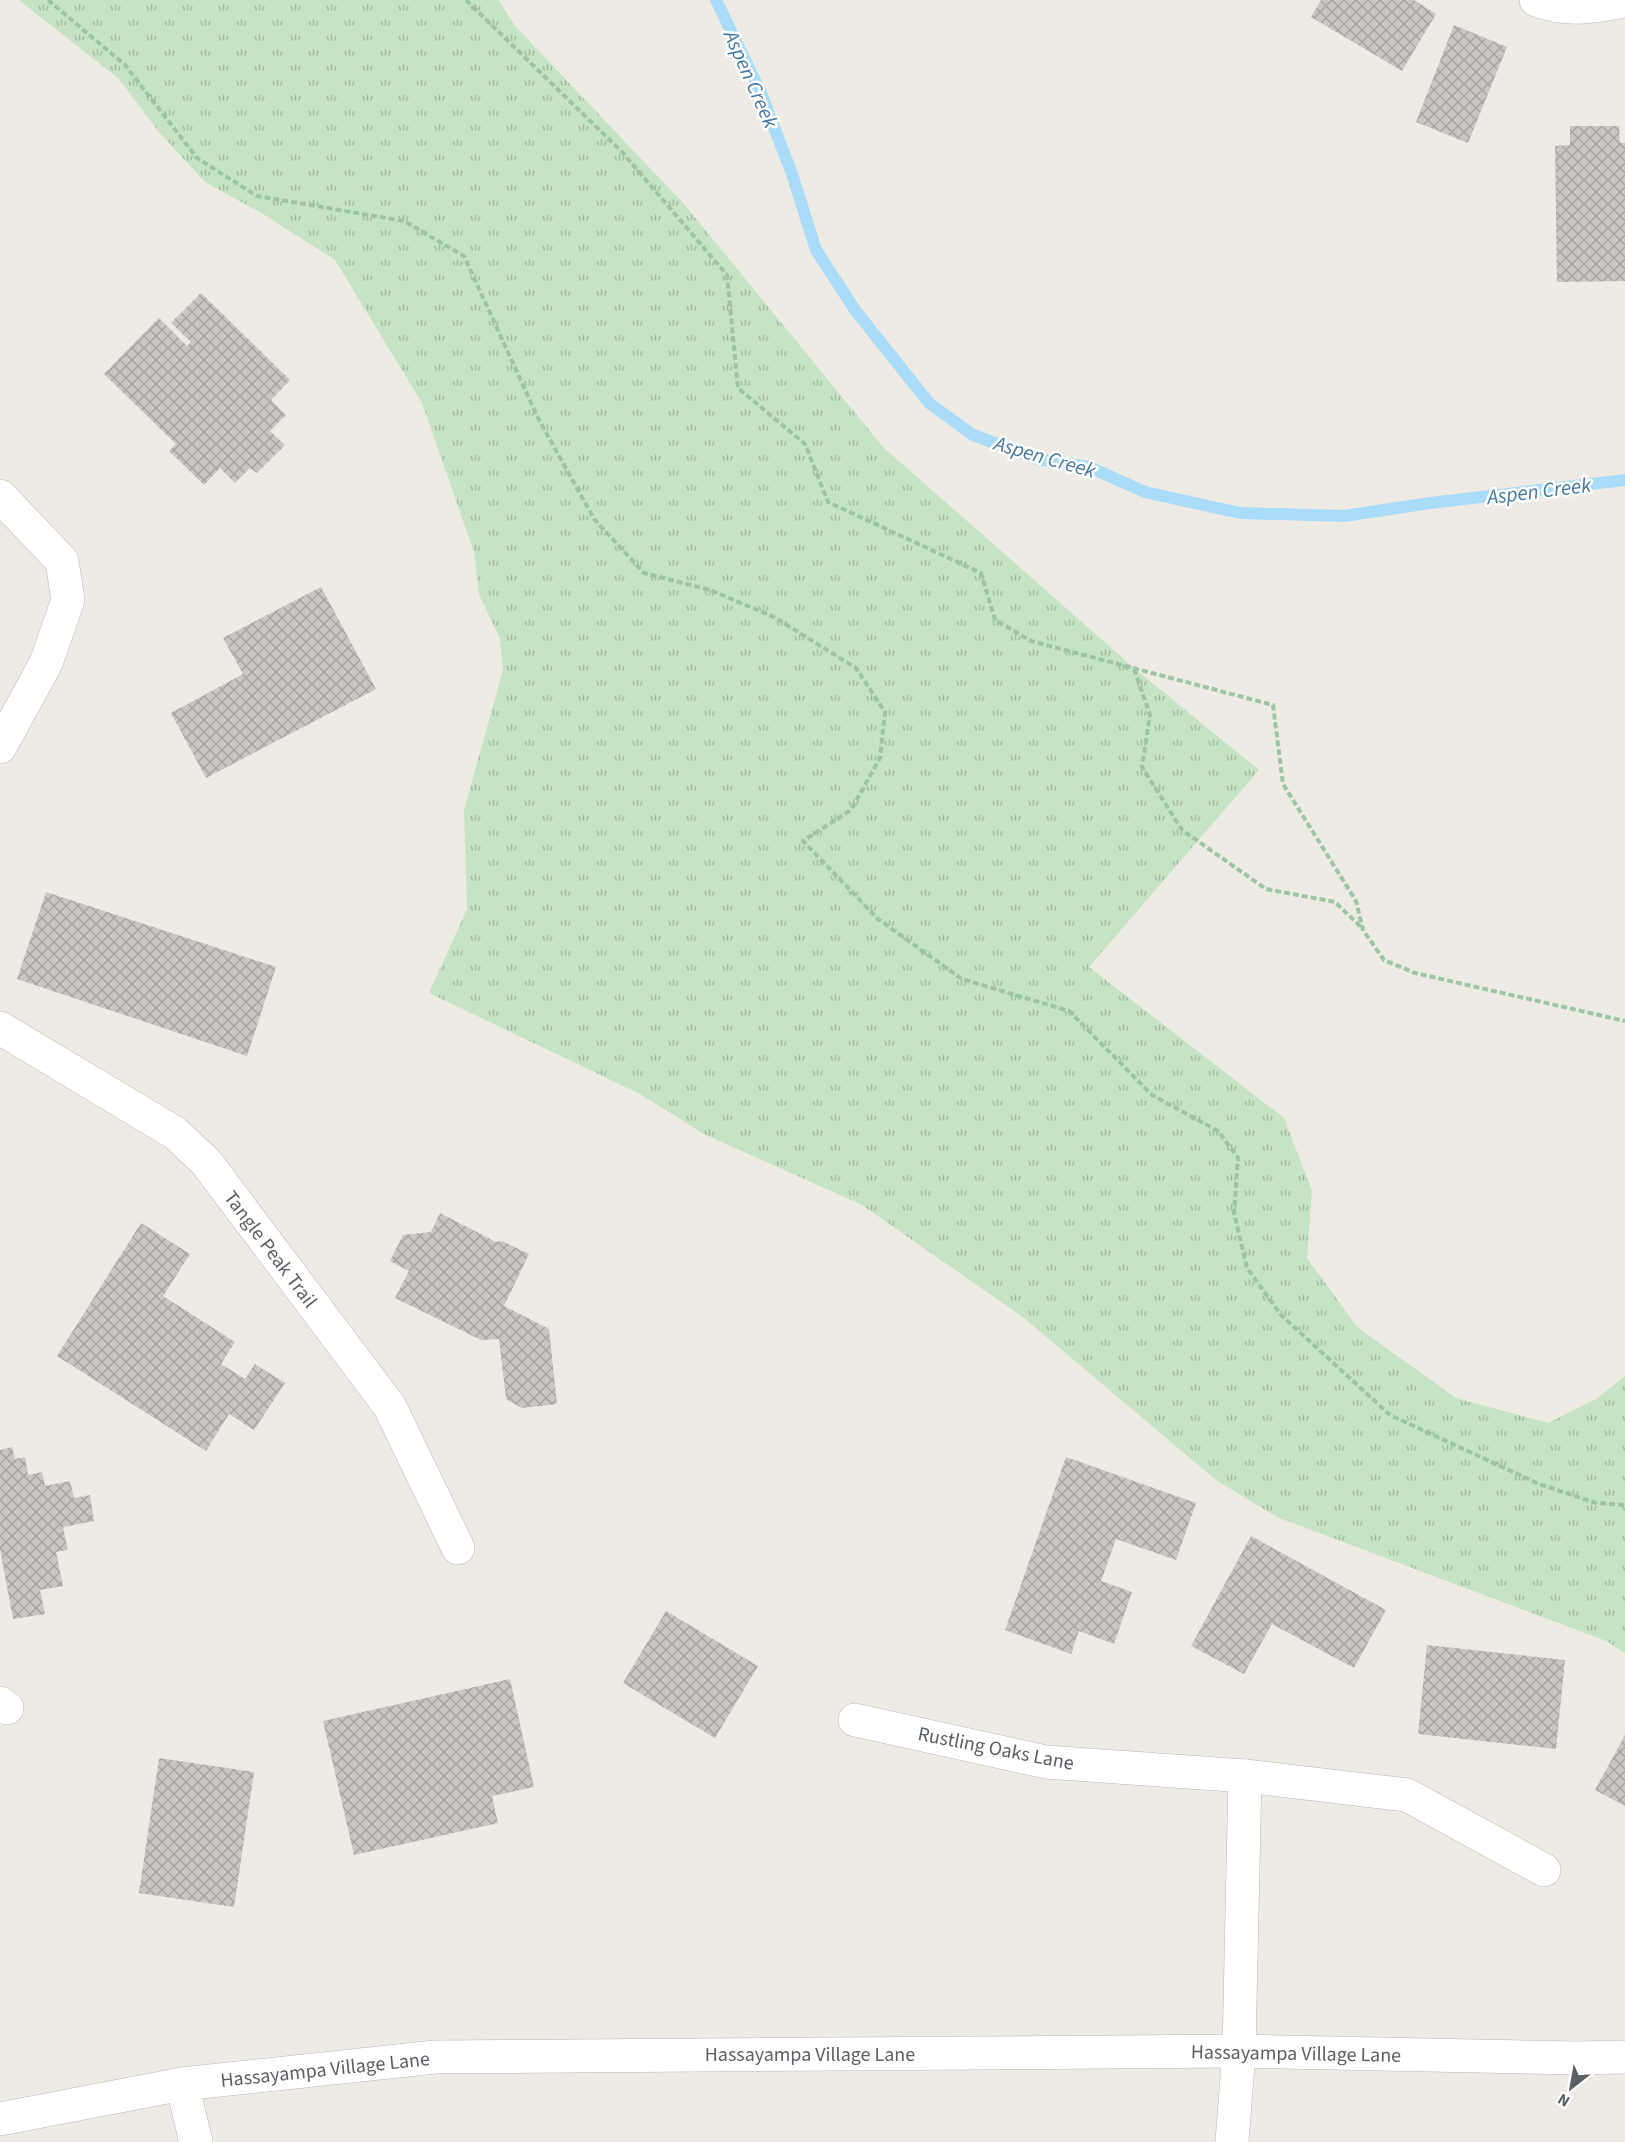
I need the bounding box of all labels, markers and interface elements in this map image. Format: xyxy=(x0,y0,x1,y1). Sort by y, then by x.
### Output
water label: Aspen Creek xyxy=(715,23,786,134)
water label: Aspen Creek xyxy=(989,428,1100,486)
water label: Aspen Creek xyxy=(1483,470,1594,512)
street label: Tangle Peak Trail xyxy=(217,1185,324,1314)
street label: Rustling Oaks Lane xyxy=(915,1720,1076,1778)
street label: Hassayampa Village Lane xyxy=(1191,2038,1401,2070)
street label: Hassayampa Village Lane xyxy=(705,2041,915,2069)
street label: Hassayampa Village Lane xyxy=(219,2045,431,2095)
north arrow xyxy=(1541,2058,1601,2118)
text: N xyxy=(1554,2088,1574,2112)

